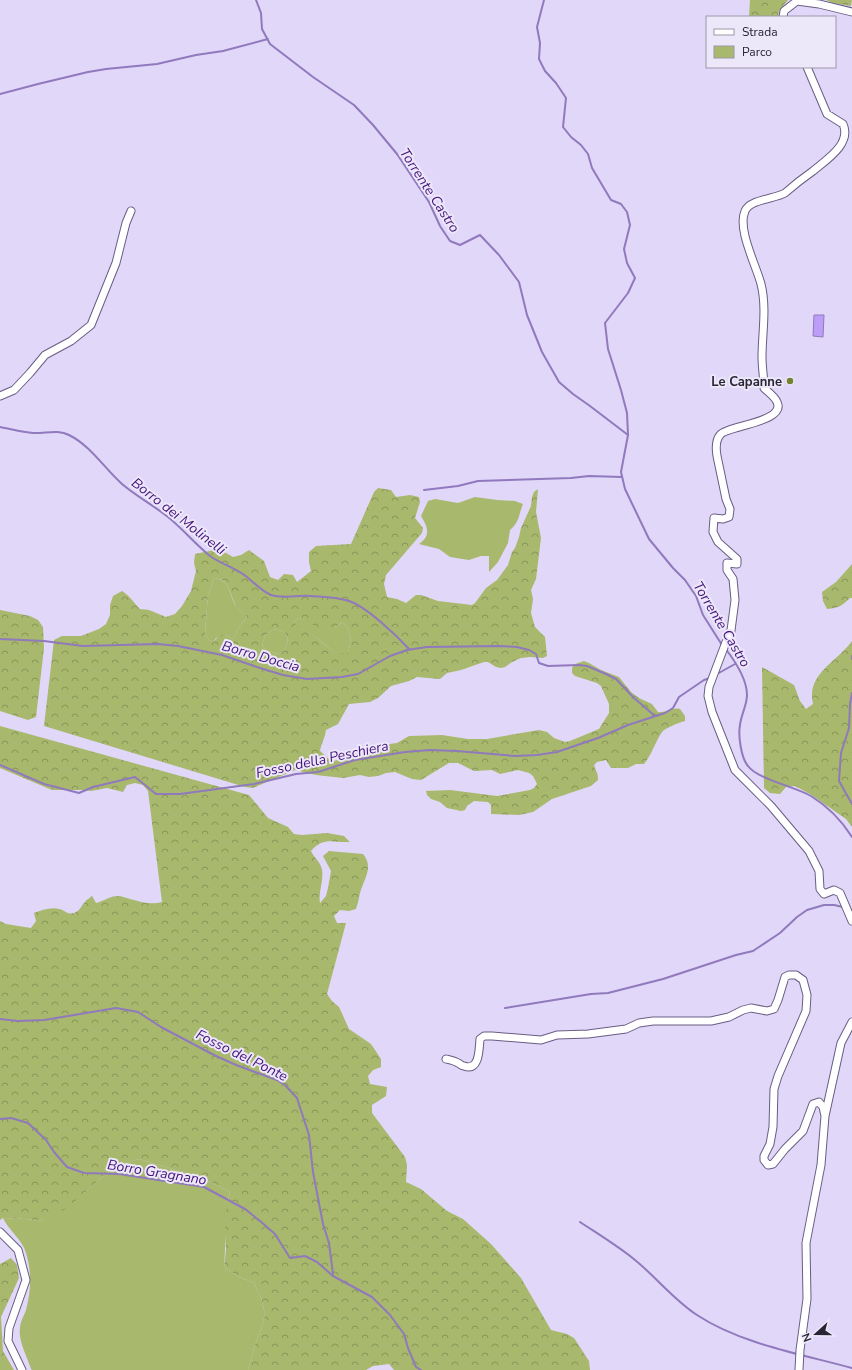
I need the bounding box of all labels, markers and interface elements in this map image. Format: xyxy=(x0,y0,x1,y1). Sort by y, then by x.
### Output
legend xyxy=(706,16,836,68)
text: Strada xyxy=(742,24,778,40)
text: Parco xyxy=(742,44,772,60)
water label: Torrente Castro xyxy=(395,144,464,236)
place label: Le Capanne xyxy=(711,373,782,391)
marker: Le Capanne xyxy=(785,376,795,386)
water label: Borro dei Molinelli xyxy=(127,473,230,560)
water label: Torrente Castro xyxy=(688,578,755,671)
water label: Borro Doccia xyxy=(220,636,302,677)
water label: Fosso della Peschiera xyxy=(254,736,390,783)
water label: Fosso del Ponte xyxy=(193,1025,291,1086)
water label: Borro Gragnano xyxy=(106,1155,208,1190)
north arrow xyxy=(796,1314,836,1354)
text: N xyxy=(799,1331,816,1344)

